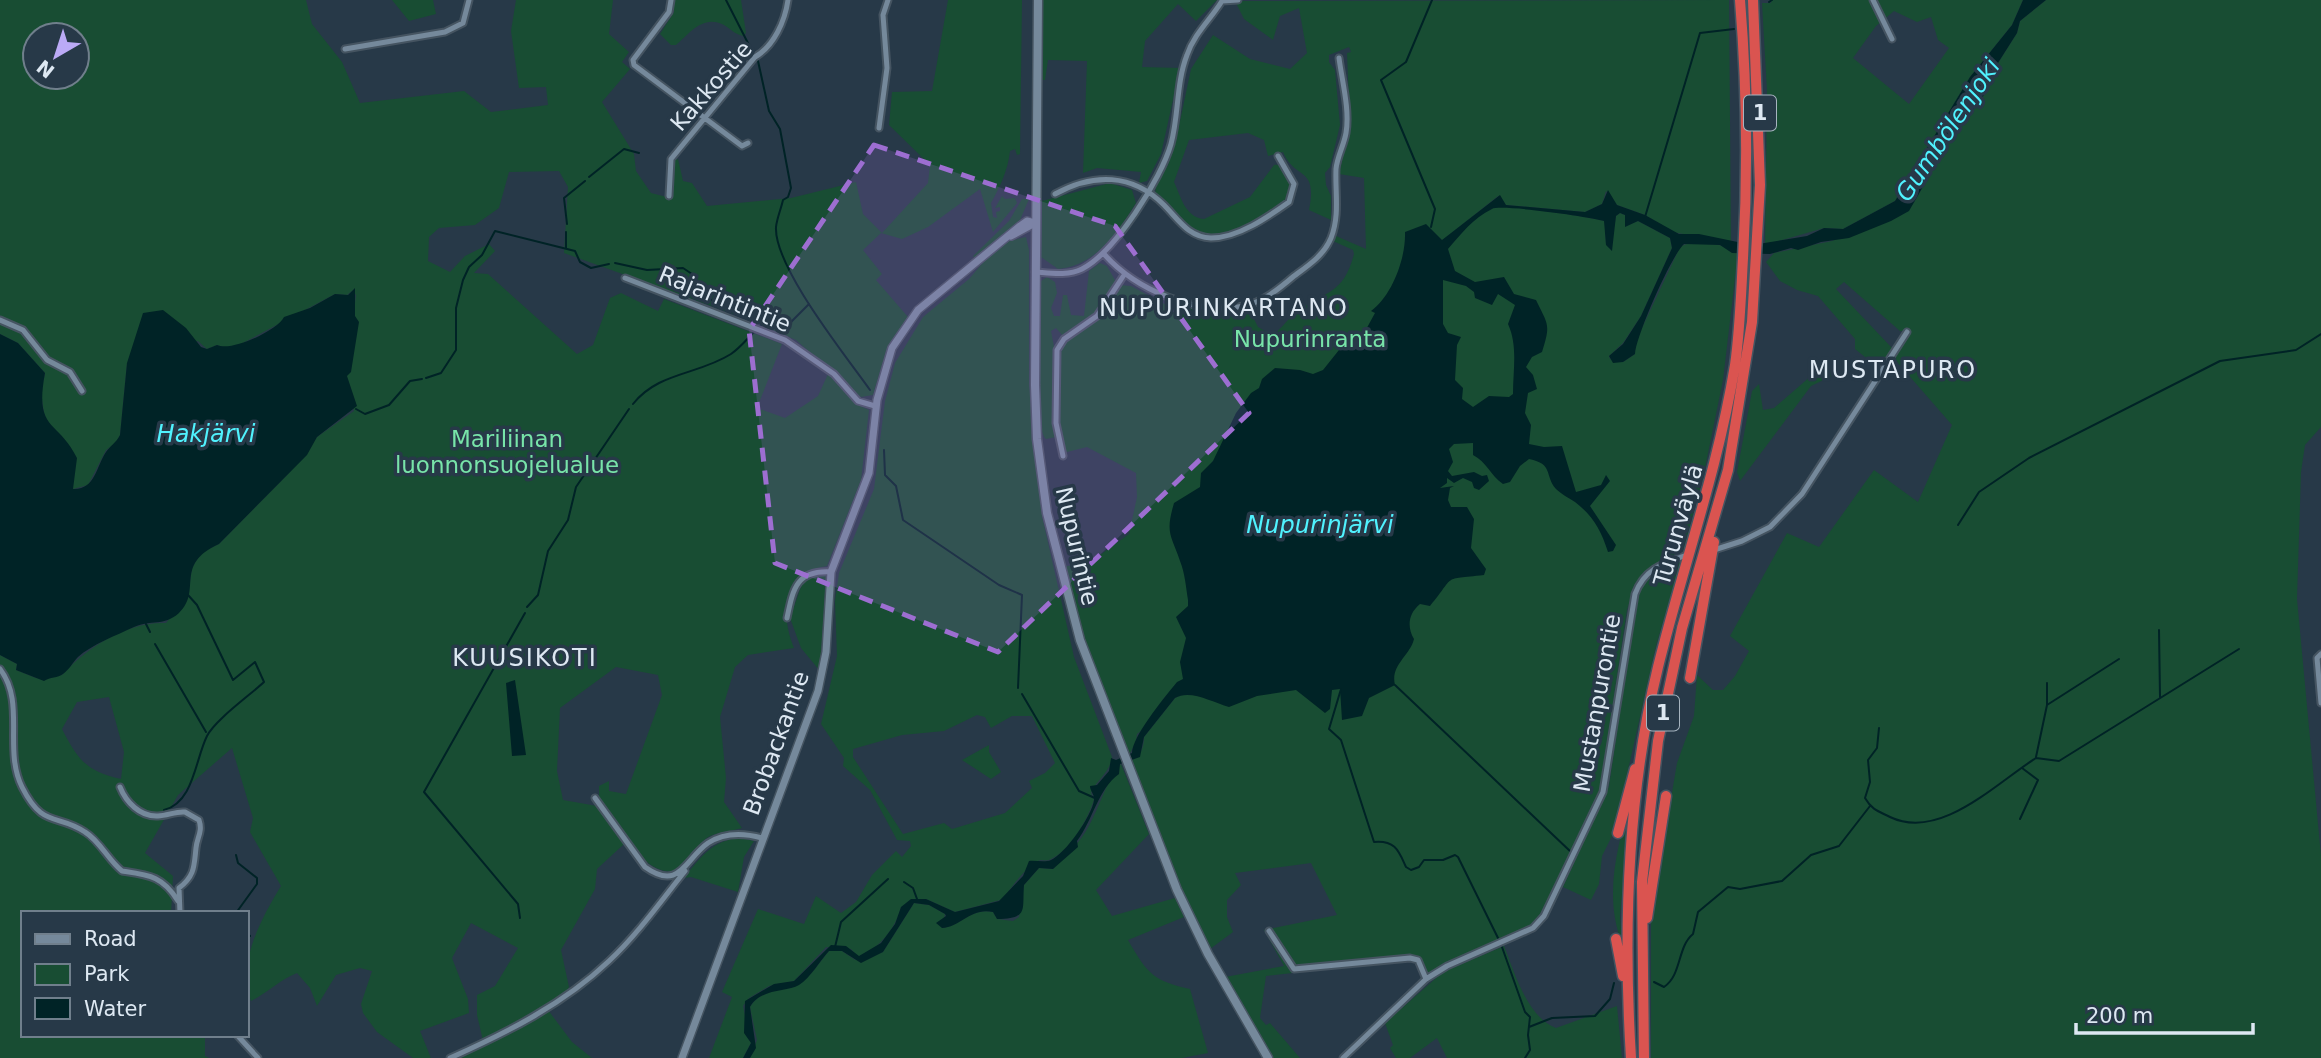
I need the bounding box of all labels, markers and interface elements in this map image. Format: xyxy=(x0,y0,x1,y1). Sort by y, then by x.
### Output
north arrow xyxy=(21,21,91,91)
street label: Kakkostie xyxy=(665,36,757,136)
water label: Gumbölenjoki xyxy=(1890,53,2006,207)
text: N xyxy=(32,56,58,83)
road number: 1 xyxy=(1744,96,1776,130)
street label: Rajarintintie xyxy=(655,261,795,337)
district label: NUPURINKARTANO xyxy=(1099,294,1349,322)
park label: Nupurinranta xyxy=(1234,326,1386,352)
district label: MUSTAPURO xyxy=(1809,356,1977,384)
water label: Hakjärvi xyxy=(157,420,256,448)
park label: Mariliinan luonnonsuojelualue xyxy=(395,426,619,478)
street label: Turunväylä xyxy=(1648,461,1708,590)
street label: Nupurintie xyxy=(1051,484,1103,608)
water label: Nupurinjärvi xyxy=(1246,511,1394,539)
street label: Mustanpurontie xyxy=(1569,612,1625,794)
district label: KUUSIKOTI xyxy=(452,644,598,672)
street label: Brobackantie xyxy=(738,667,814,819)
road number: 1 xyxy=(1647,696,1679,730)
legend xyxy=(21,911,248,1037)
text: Road xyxy=(84,927,137,951)
text: Park xyxy=(84,962,130,986)
scale bar xyxy=(2076,992,2253,1036)
text: Water xyxy=(84,997,146,1021)
text: 200 m xyxy=(2086,1004,2153,1028)

